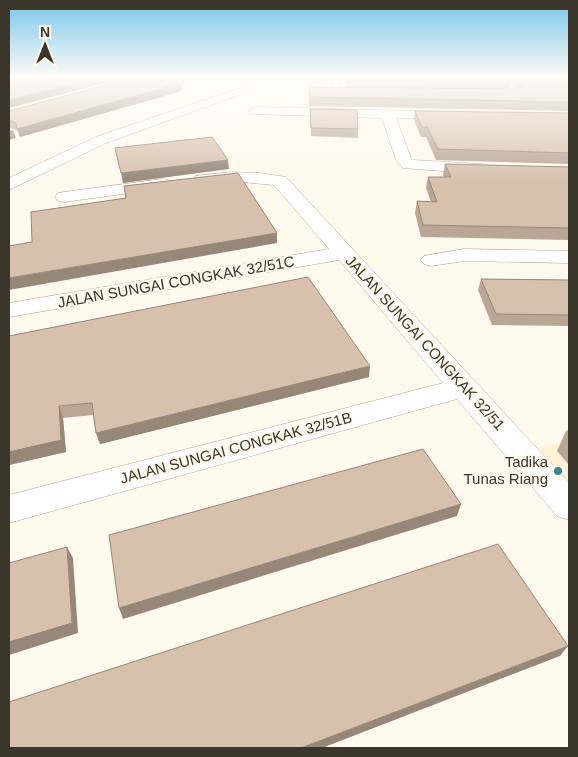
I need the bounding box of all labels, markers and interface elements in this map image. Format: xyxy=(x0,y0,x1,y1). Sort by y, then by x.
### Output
north arrow xyxy=(20,20,70,70)
text: N xyxy=(40,24,50,40)
street label: JALAN SUNGAI CONGKAK 32/51C xyxy=(56,252,296,311)
street label: JALAN SUNGAI CONGKAK 32/51 xyxy=(342,252,508,434)
street label: JALAN SUNGAI CONGKAK 32/51B xyxy=(118,408,354,487)
place label: Tadika Tunas Riang xyxy=(464,453,549,487)
marker: Tadika Tunas Riang xyxy=(552,465,564,477)

